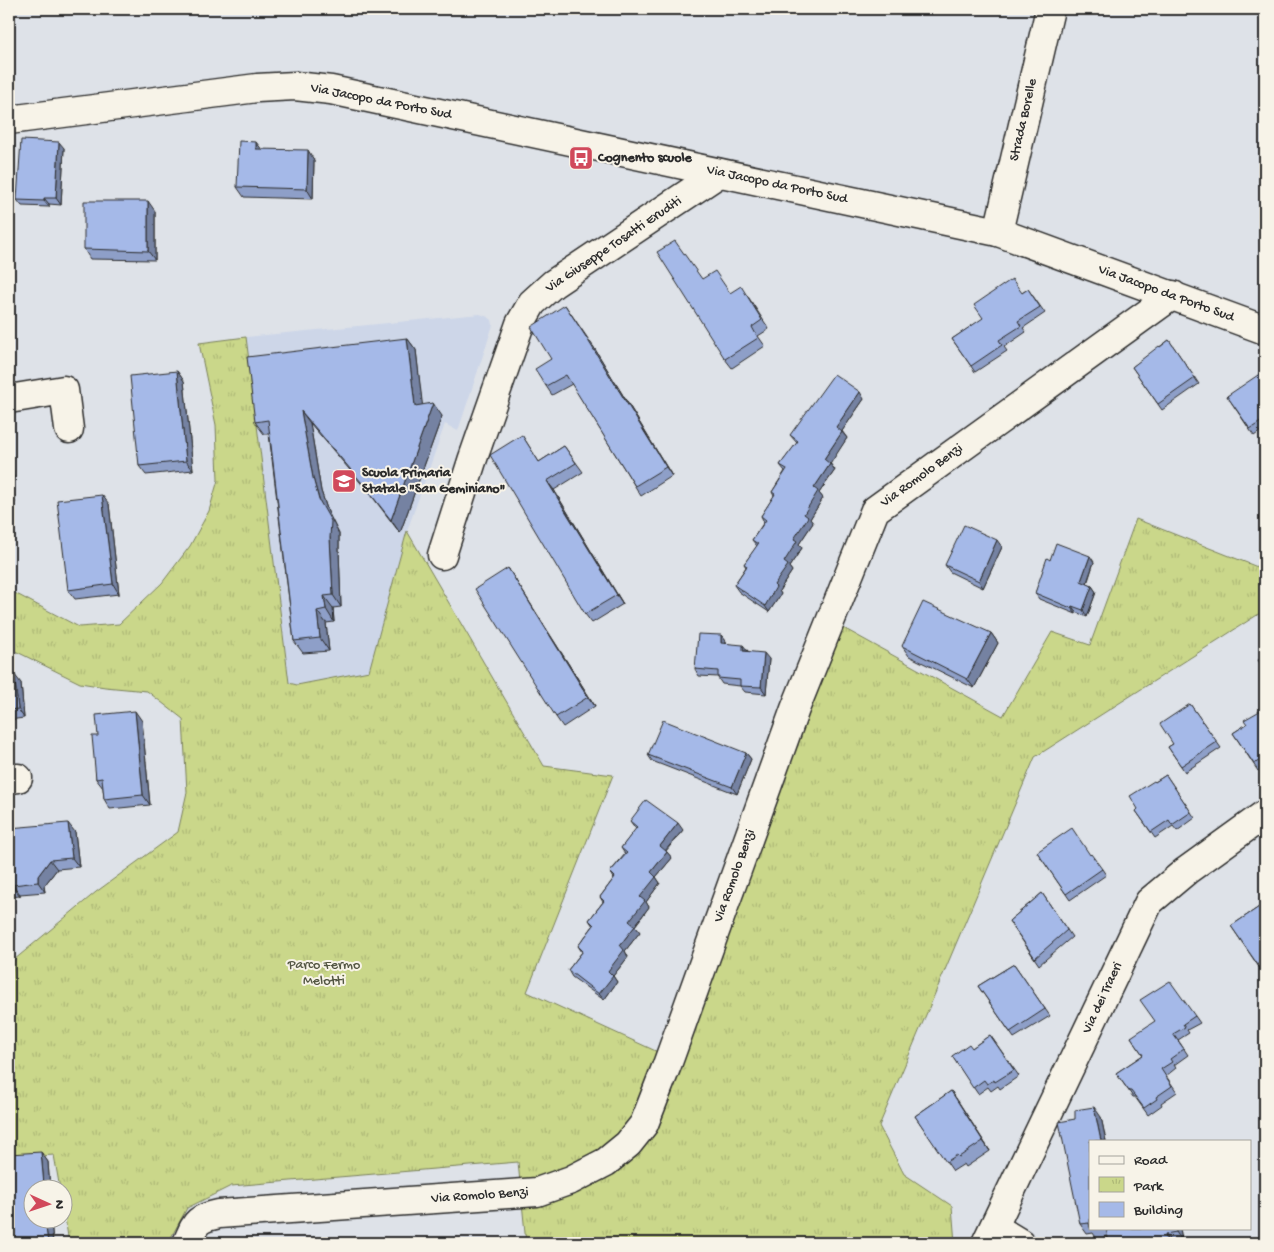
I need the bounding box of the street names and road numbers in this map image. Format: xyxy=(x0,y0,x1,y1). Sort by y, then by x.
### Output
street label: Strada Borelle xyxy=(1006,76,1042,163)
street label: Via Jacopo da Porto Sud xyxy=(308,80,455,124)
street label: Via Jacopo da Porto Sud xyxy=(704,162,851,209)
street label: Via Giuseppe Tosatti Eruditi xyxy=(542,193,685,298)
street label: Via Jacopo da Porto Sud xyxy=(1095,261,1238,327)
street label: Via Romolo Benzi xyxy=(877,440,966,512)
street label: Via Romolo Benzi xyxy=(710,827,760,926)
street label: Via dei Traeri xyxy=(1079,960,1127,1037)
street label: Via Romolo Benzi xyxy=(430,1184,529,1208)

